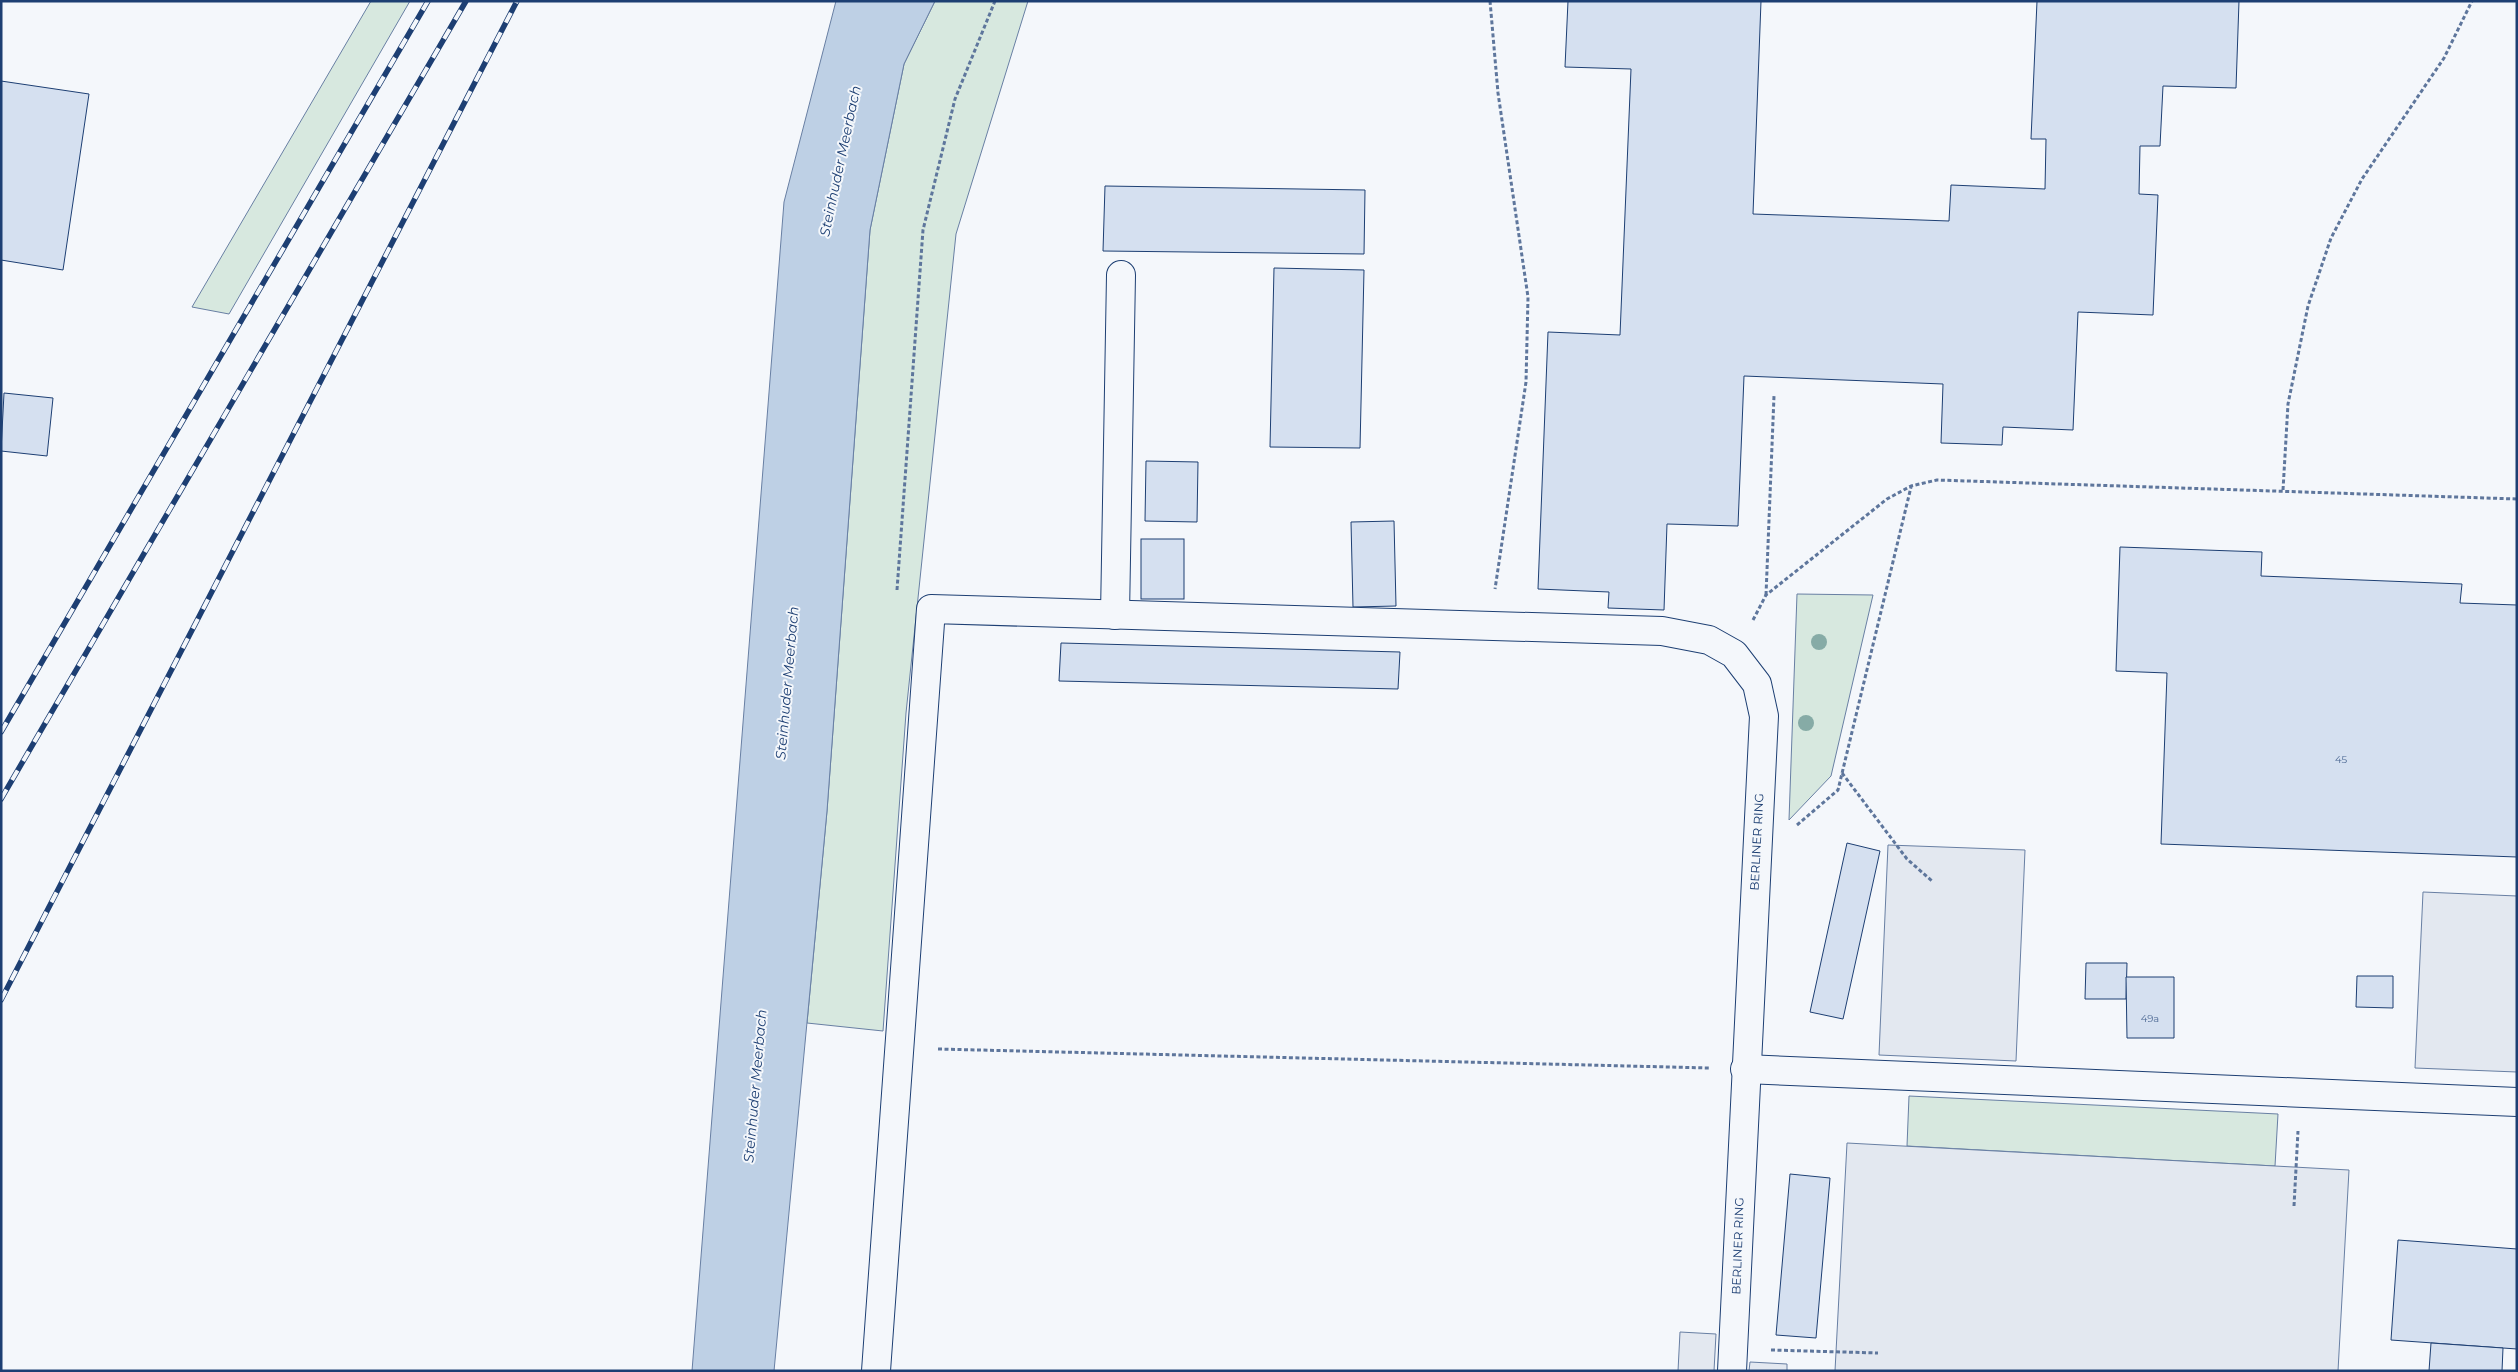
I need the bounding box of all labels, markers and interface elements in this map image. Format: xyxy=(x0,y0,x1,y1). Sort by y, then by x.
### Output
water label: Steinhuder Meerbach xyxy=(815,84,865,238)
water label: Steinhuder Meerbach xyxy=(771,606,803,760)
house number: 45 xyxy=(2335,753,2347,766)
street label: BERLINER RING xyxy=(1746,793,1767,891)
water label: Steinhuder Meerbach xyxy=(739,1009,771,1163)
house number: 49a xyxy=(2141,1012,2159,1025)
street label: BERLINER RING xyxy=(1728,1197,1747,1295)

